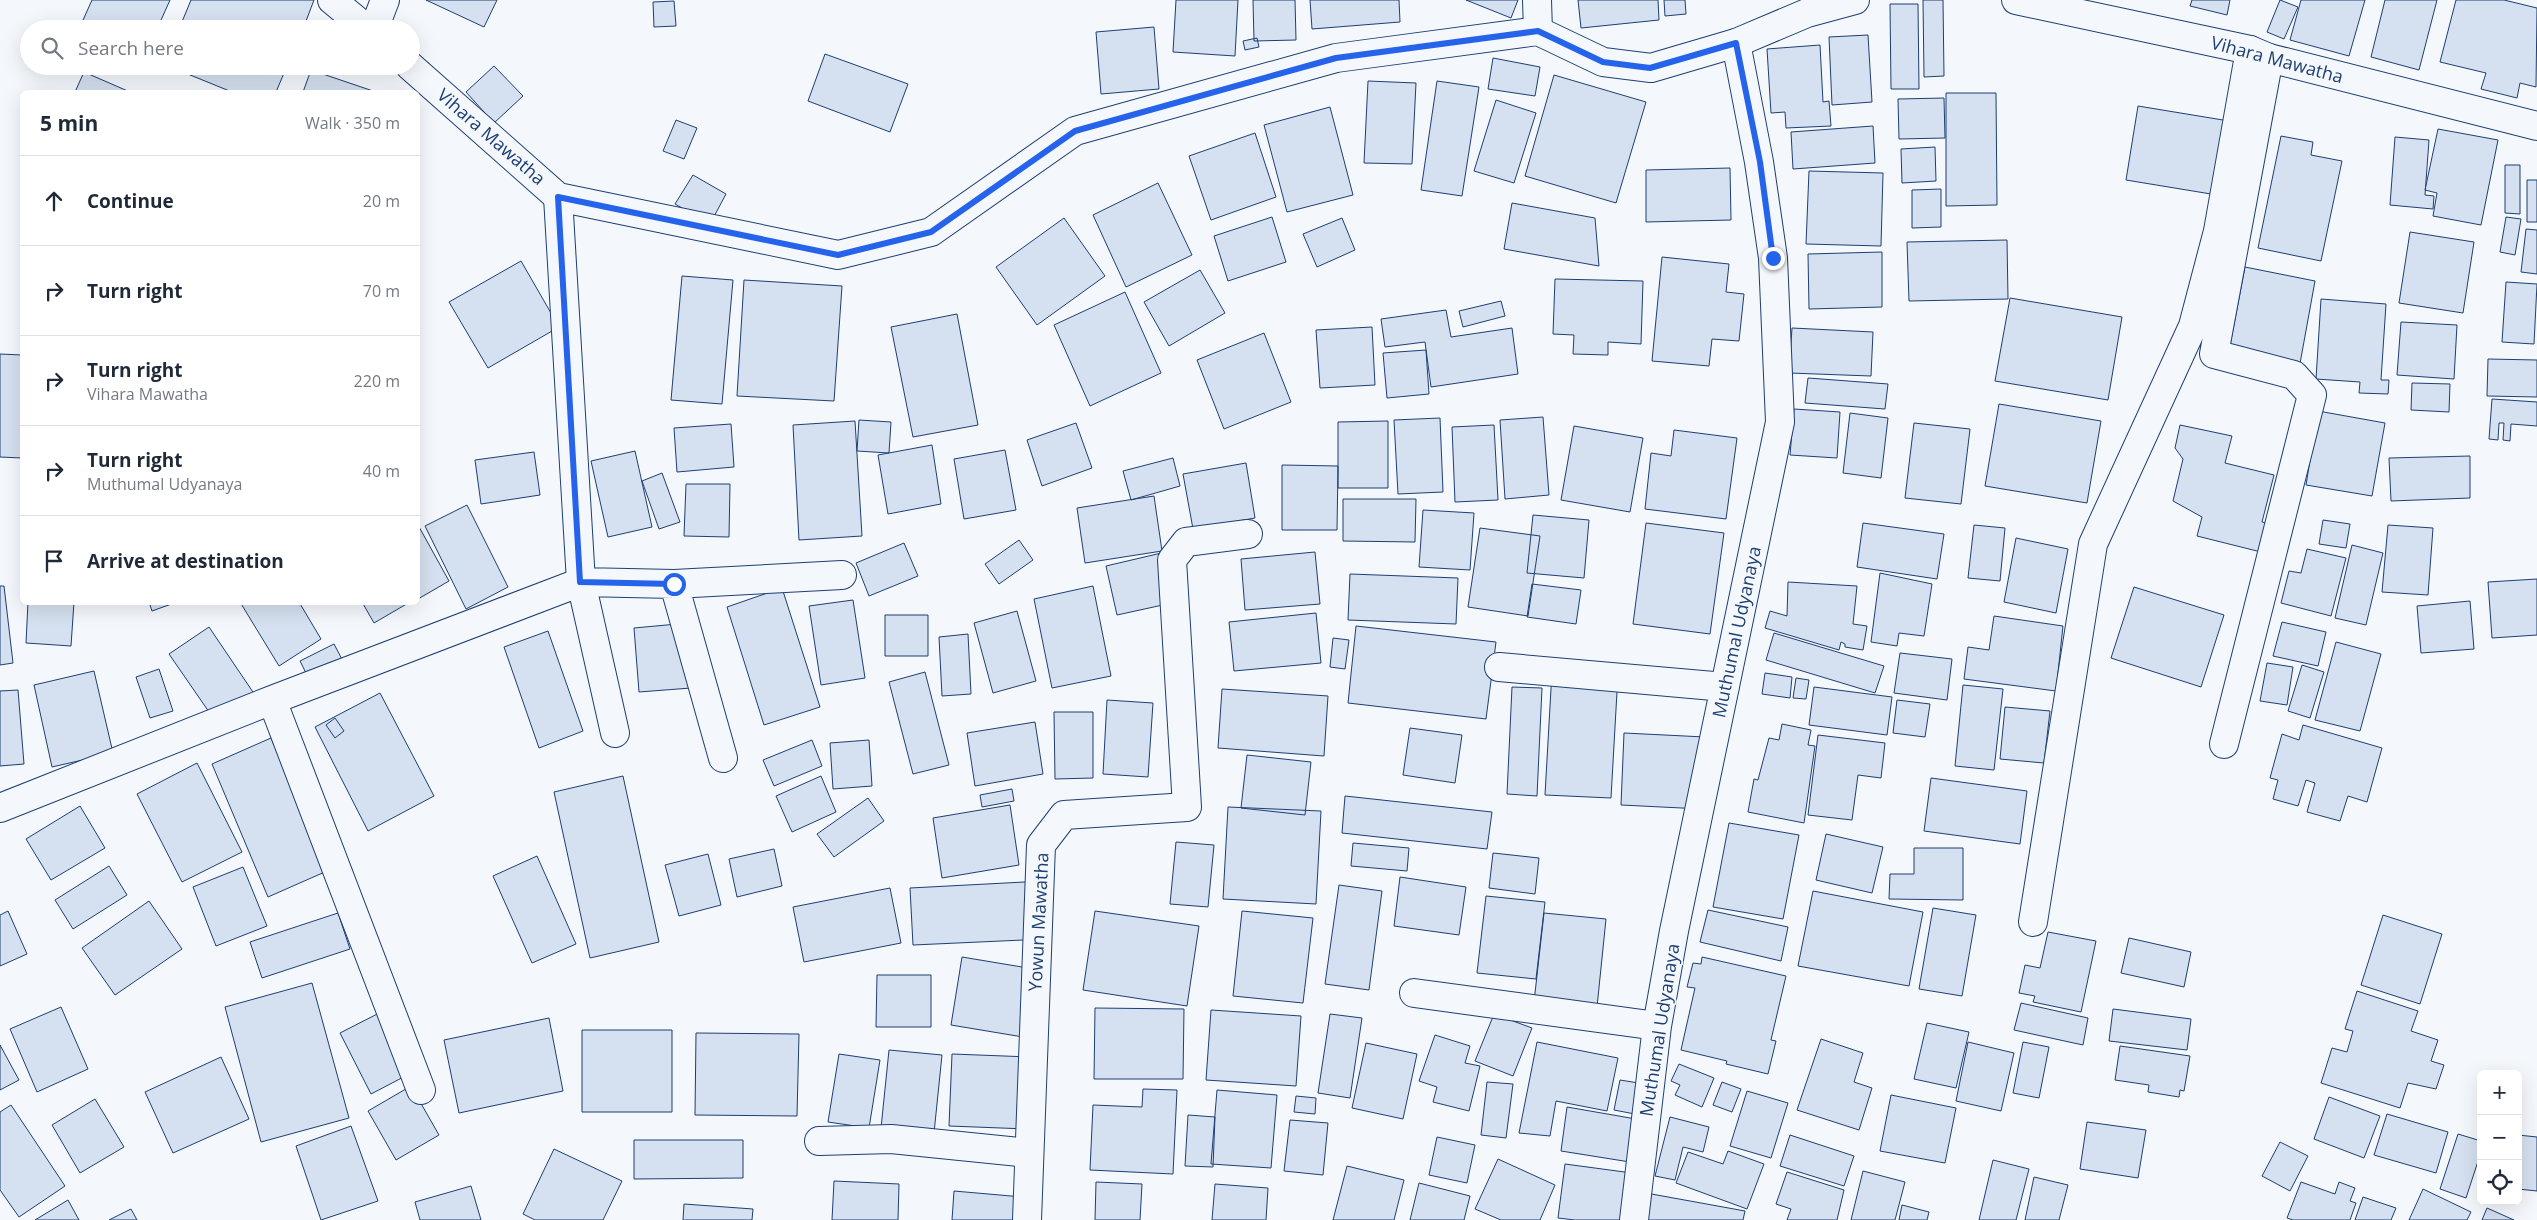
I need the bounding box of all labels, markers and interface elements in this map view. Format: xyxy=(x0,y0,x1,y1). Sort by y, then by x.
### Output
search box xyxy=(20,20,420,75)
street label: Vihara Mawatha xyxy=(2208,30,2346,88)
icon: search xyxy=(38,34,66,62)
text: Search here xyxy=(78,35,184,61)
street label: Vihara Mawatha xyxy=(432,83,551,190)
text: 5 min xyxy=(40,109,98,137)
text: Walk · 350 m xyxy=(305,112,400,134)
icon: ahead xyxy=(40,187,68,215)
text: Continue xyxy=(87,188,174,214)
text: 20 m xyxy=(363,190,400,212)
route end xyxy=(1762,247,1785,270)
icon: right xyxy=(40,277,68,305)
text: Turn right xyxy=(87,278,182,304)
text: 70 m xyxy=(363,280,400,302)
text: Turn right xyxy=(87,357,182,383)
icon: right xyxy=(40,367,68,395)
text: 220 m xyxy=(354,370,400,392)
text: Vihara Mawatha xyxy=(87,383,208,405)
text: Turn right xyxy=(87,447,182,473)
icon: right xyxy=(40,457,68,485)
text: 40 m xyxy=(363,460,400,482)
text: Muthumal Udyanaya xyxy=(87,473,242,495)
street label: Muthumal Udyanaya xyxy=(1706,544,1766,720)
icon: arrive xyxy=(40,547,68,575)
text: Arrive at destination xyxy=(87,548,284,574)
route start xyxy=(663,573,686,596)
street label: Yowun Mawatha xyxy=(1022,852,1054,992)
street label: Muthumal Udyanaya xyxy=(1633,942,1685,1118)
map controls xyxy=(2477,1070,2522,1205)
button: + xyxy=(2477,1070,2522,1115)
button: − xyxy=(2477,1115,2522,1160)
button: locate xyxy=(2477,1160,2522,1205)

